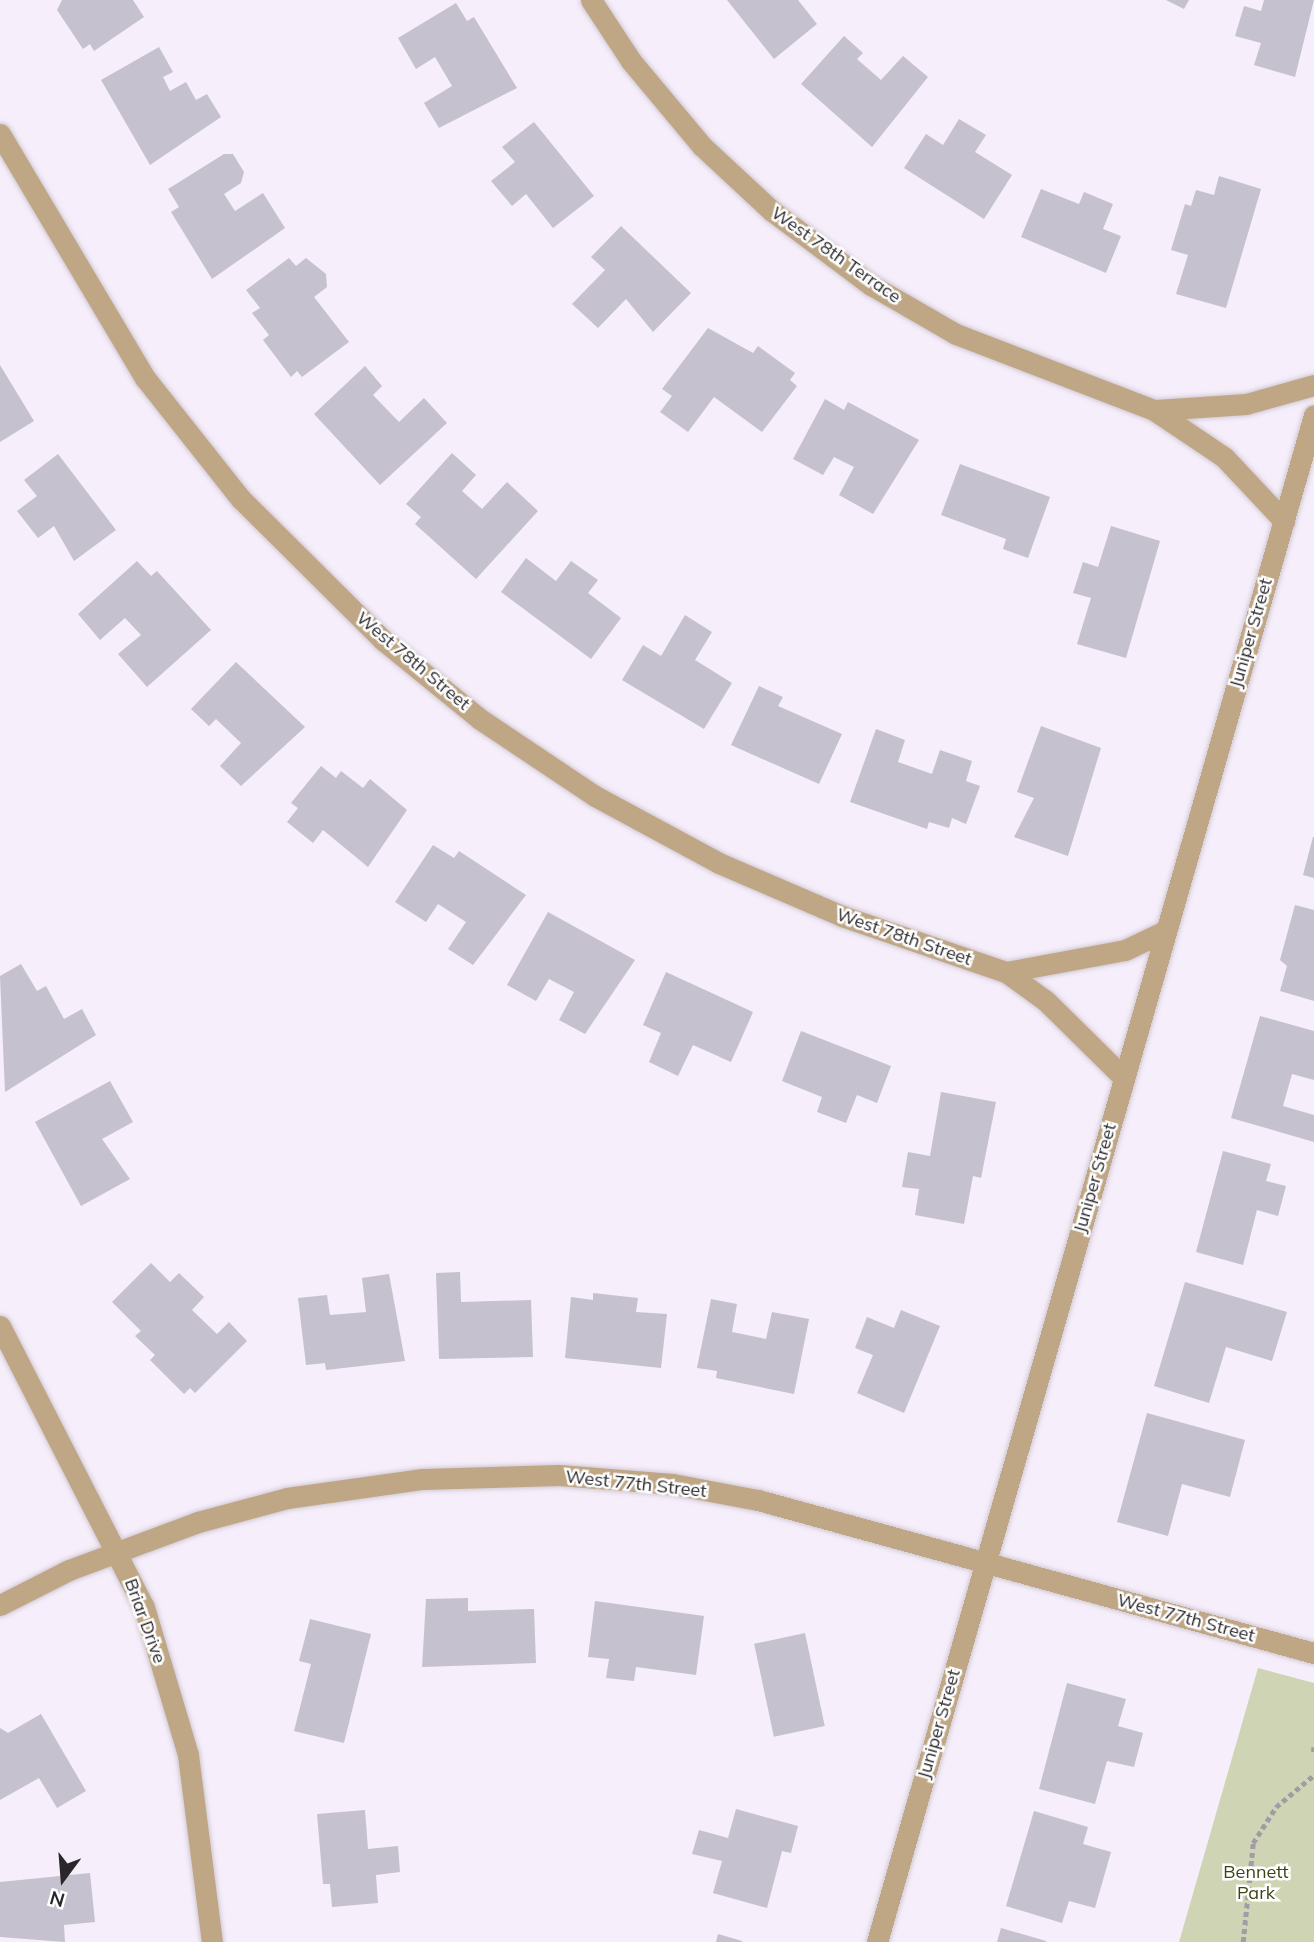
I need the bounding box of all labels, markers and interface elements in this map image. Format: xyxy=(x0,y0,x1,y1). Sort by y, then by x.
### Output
street label: West 78th Terrace xyxy=(767,202,905,308)
street label: Juniper Street xyxy=(1225,576,1277,690)
street label: West 78th Street xyxy=(352,607,474,715)
street label: West 78th Street xyxy=(834,904,974,970)
street label: Juniper Street xyxy=(1069,1121,1121,1235)
street label: West 77th Street xyxy=(565,1466,707,1502)
street label: Briar Drive xyxy=(120,1576,170,1666)
street label: West 77th Street xyxy=(1115,1589,1257,1647)
street label: Juniper Street xyxy=(913,1667,965,1781)
north arrow xyxy=(28,1844,98,1914)
park label: Bennett Park xyxy=(1223,1862,1289,1904)
text: N xyxy=(47,1886,67,1913)

